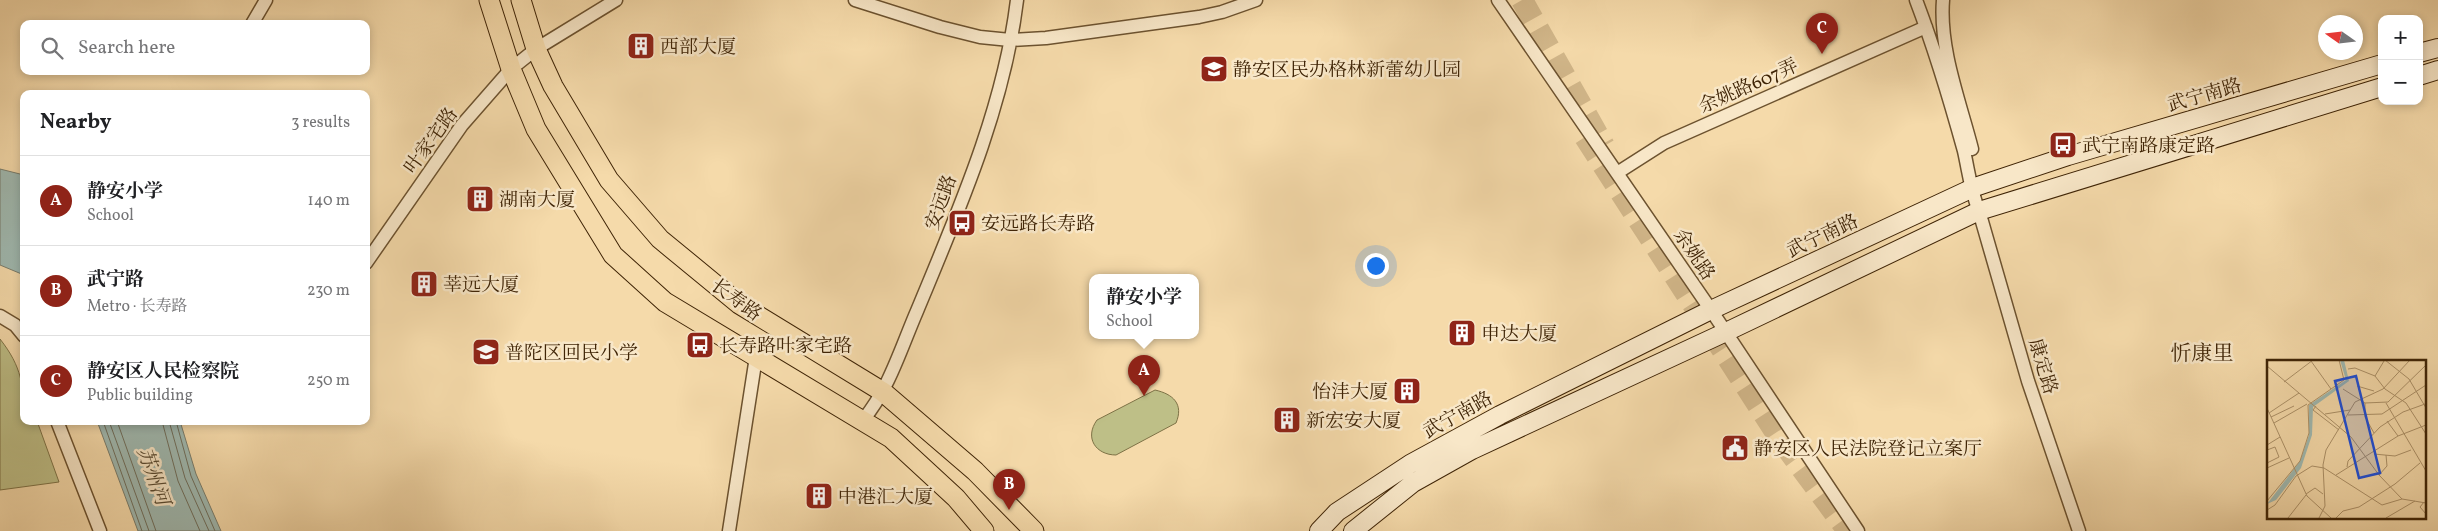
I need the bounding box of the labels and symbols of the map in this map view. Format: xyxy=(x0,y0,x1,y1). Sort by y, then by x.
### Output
pin: C xyxy=(1806,13,1838,54)
north arrow xyxy=(2318,15,2363,60)
building icon: 西部大厦 xyxy=(626,31,656,61)
place label: 西部大厦 xyxy=(660,35,736,61)
street label: 余姚路607弄 xyxy=(1695,53,1803,120)
school or university icon: 静安区民办格林新蕾幼儿园 xyxy=(1199,54,1229,84)
place label: 静安区民办格林新蕾幼儿园 xyxy=(1233,58,1461,84)
street label: 武宁南路 xyxy=(2164,73,2245,119)
street label: 叶家宅路 xyxy=(399,103,464,180)
bus stop icon: 武宁南路康定路 xyxy=(2048,130,2078,160)
place label: 武宁南路康定路 xyxy=(2082,134,2215,160)
street label: 安远路 xyxy=(920,171,964,234)
building icon: 湖南大厦 xyxy=(465,184,495,214)
place label: 湖南大厦 xyxy=(499,188,575,214)
bus stop icon: 安远路长寿路 xyxy=(947,208,977,238)
street label: 武宁南路 xyxy=(1783,209,1863,265)
place label: 安远路长寿路 xyxy=(981,212,1095,238)
street label: 余姚路 xyxy=(1667,224,1720,286)
your location xyxy=(1363,253,1389,279)
building icon: 莘远大厦 xyxy=(409,269,439,299)
place label: 莘远大厦 xyxy=(443,273,519,299)
street label: 长寿路 xyxy=(705,273,767,328)
building icon: 申达大厦 xyxy=(1447,318,1477,348)
place label: 申达大厦 xyxy=(1481,322,1557,348)
bus stop icon: 长寿路叶家宅路 xyxy=(685,330,715,360)
place label: 长寿路叶家宅路 xyxy=(719,334,852,360)
street label: 康定路 xyxy=(2021,336,2063,398)
school or university icon: 普陀区回民小学 xyxy=(471,337,501,367)
district label: 忻康里 xyxy=(2171,340,2234,369)
place label: 普陀区回民小学 xyxy=(505,341,638,367)
pin: A xyxy=(1128,355,1160,396)
inset map xyxy=(2267,360,2426,518)
building icon: 怡沣大厦 xyxy=(1392,376,1422,406)
place label: 怡沣大厦 xyxy=(1312,380,1388,406)
street label: 武宁南路 xyxy=(1418,386,1498,446)
building icon: 新宏安大厦 xyxy=(1272,405,1302,435)
place label: 新宏安大厦 xyxy=(1306,409,1401,435)
public building icon: 静安区人民法院登记立案厅 xyxy=(1720,433,1750,463)
place label: 静安区人民法院登记立案厅 xyxy=(1754,437,1982,463)
water label: 苏州河 xyxy=(129,444,177,512)
pin: B xyxy=(993,469,1025,510)
building icon: 中港汇大厦 xyxy=(804,481,834,511)
place label: 中港汇大厦 xyxy=(838,485,933,511)

